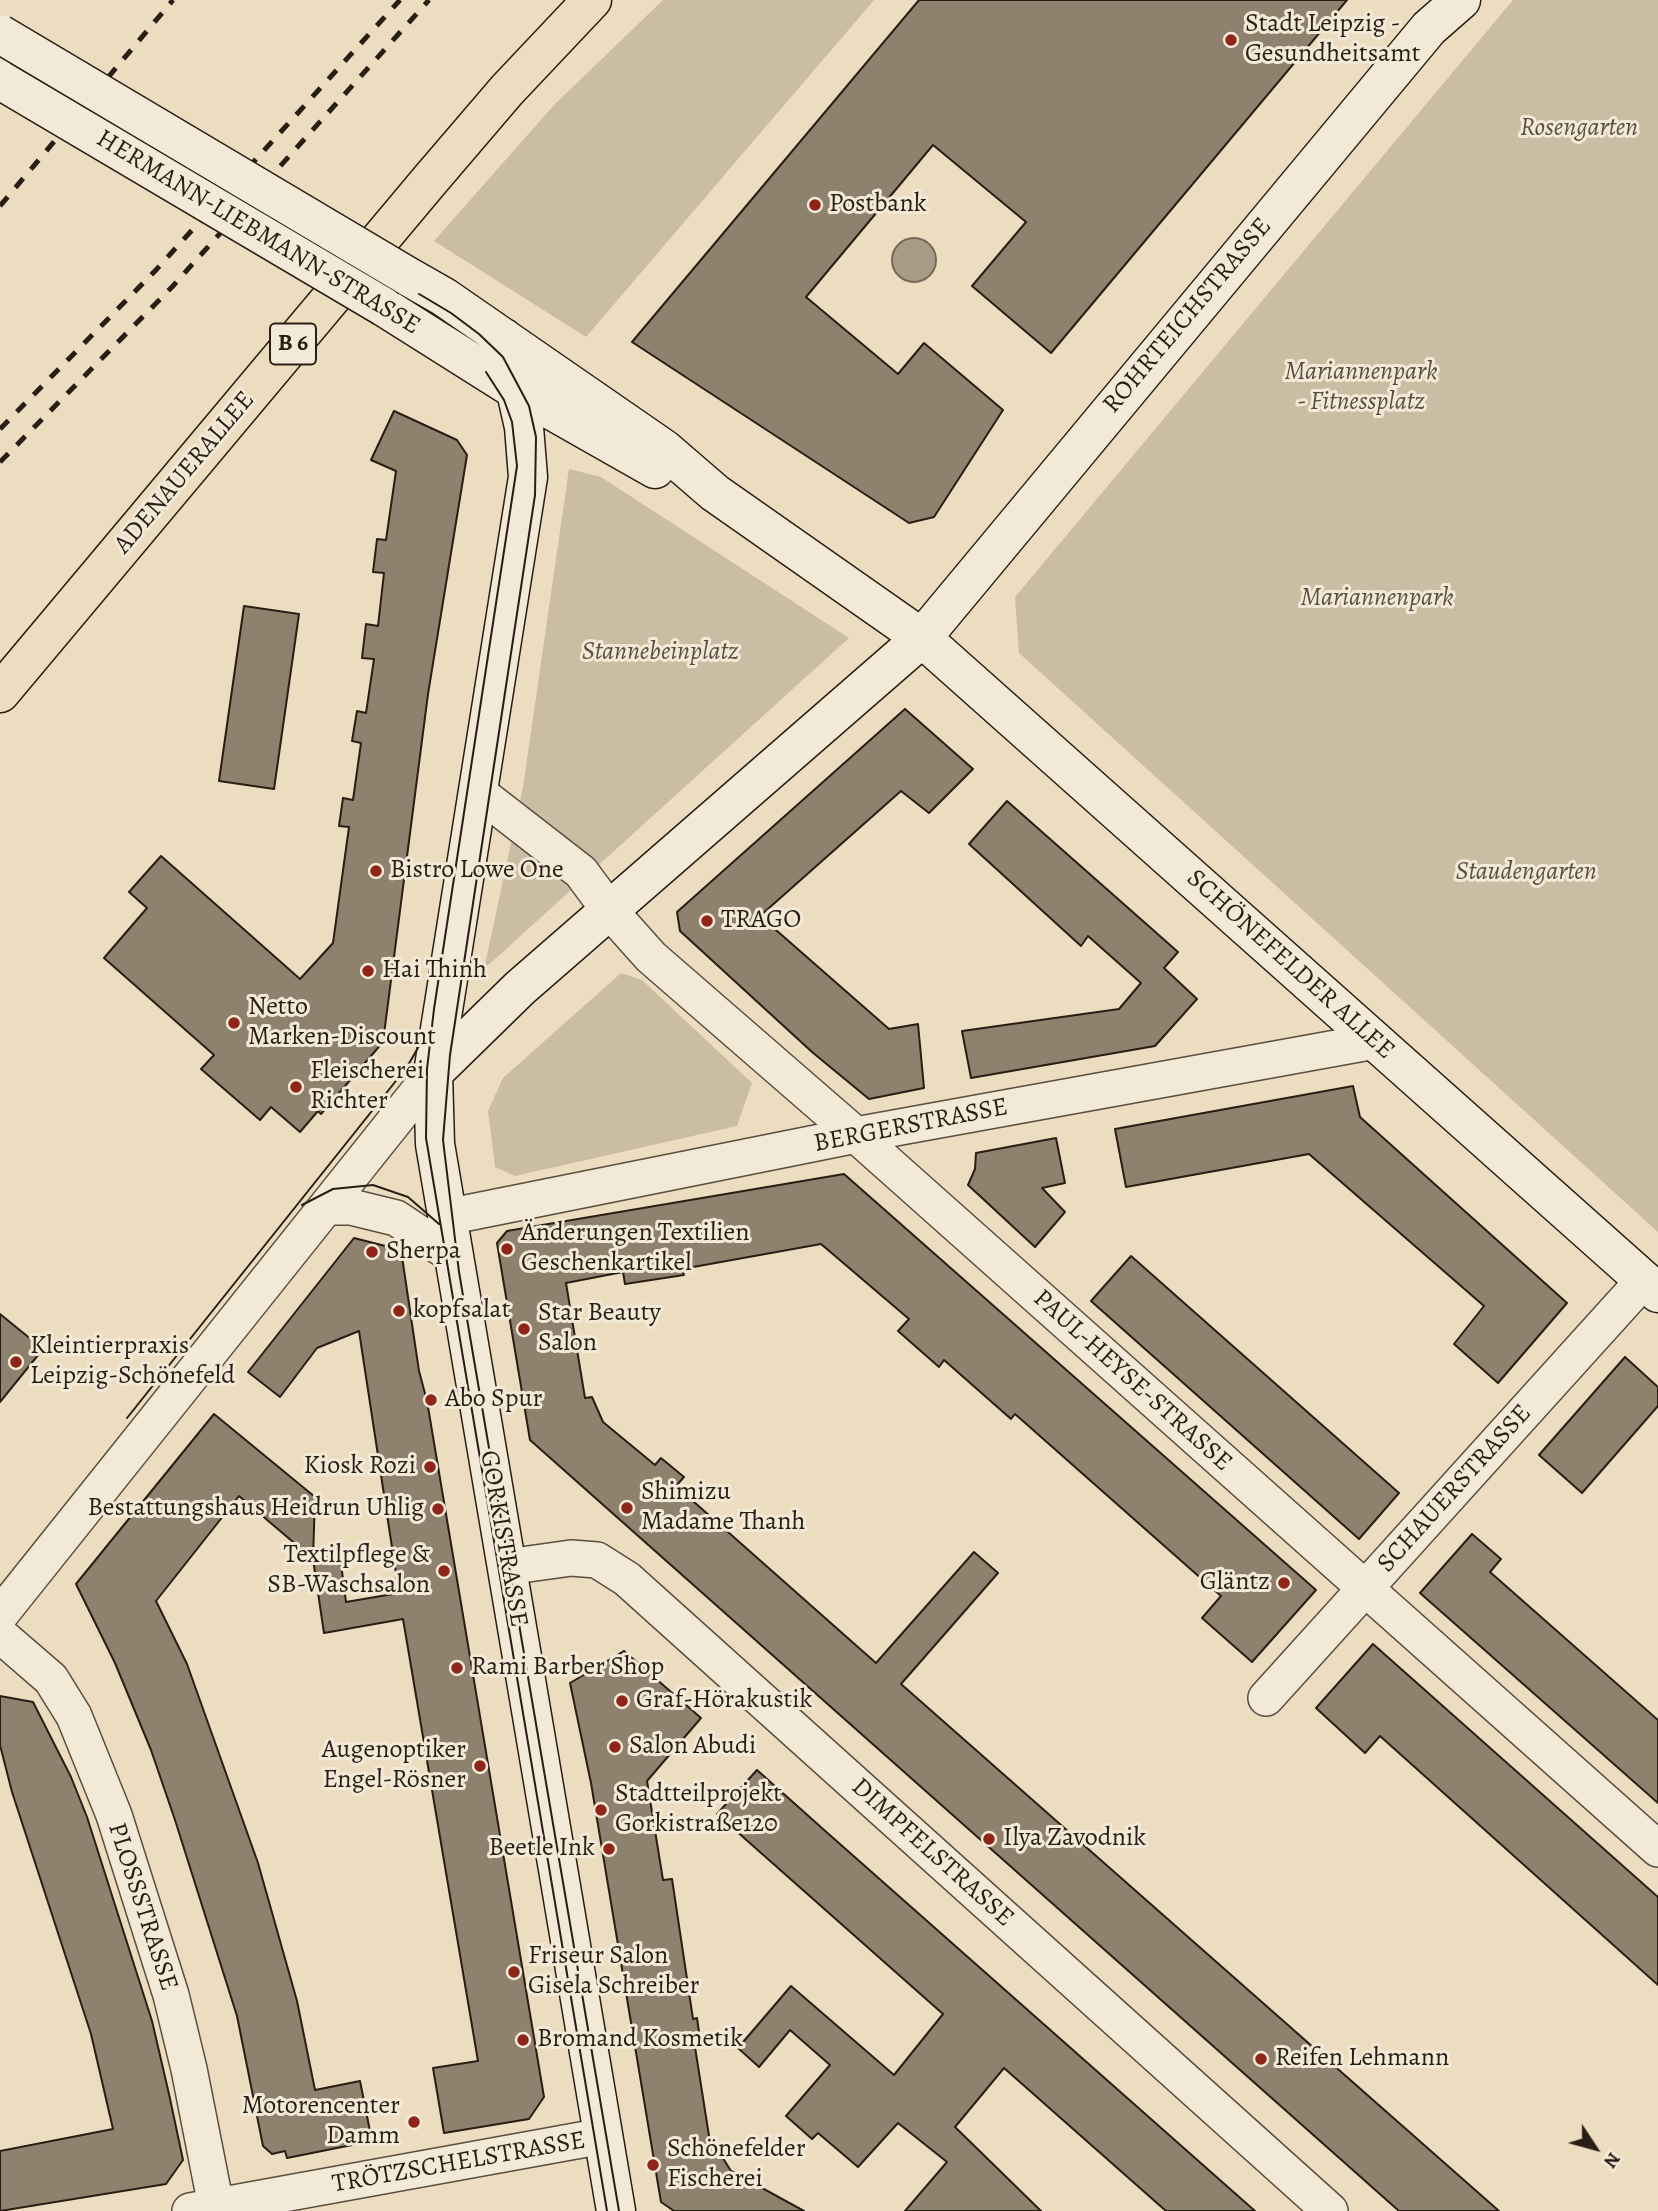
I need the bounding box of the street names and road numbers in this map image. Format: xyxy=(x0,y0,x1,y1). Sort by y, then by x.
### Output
street label: HERMANN-LIEBMANN-STRASSE xyxy=(90,124,426,342)
street label: ROHRTEICHSTRASSE xyxy=(1097,212,1279,420)
road number: B 6 xyxy=(270,324,316,365)
street label: ADENAUERALLEE xyxy=(108,385,262,561)
street label: SCHÖNEFELDER ALLEE xyxy=(1180,863,1400,1067)
street label: BERGERSTRASSE xyxy=(811,1092,1011,1160)
street label: PAUL-HEYSE-STRASSE xyxy=(1026,1283,1238,1479)
street label: SCHAUERSTRASSE xyxy=(1371,1399,1539,1579)
street label: GORKISTRASSE xyxy=(472,1448,534,1630)
street label: DIMPFELSTRASSE xyxy=(844,1772,1020,1934)
street label: PLOSSSTRASSE xyxy=(100,1819,184,1995)
street label: TRÖTZSCHELSTRASSE xyxy=(330,2125,588,2201)

